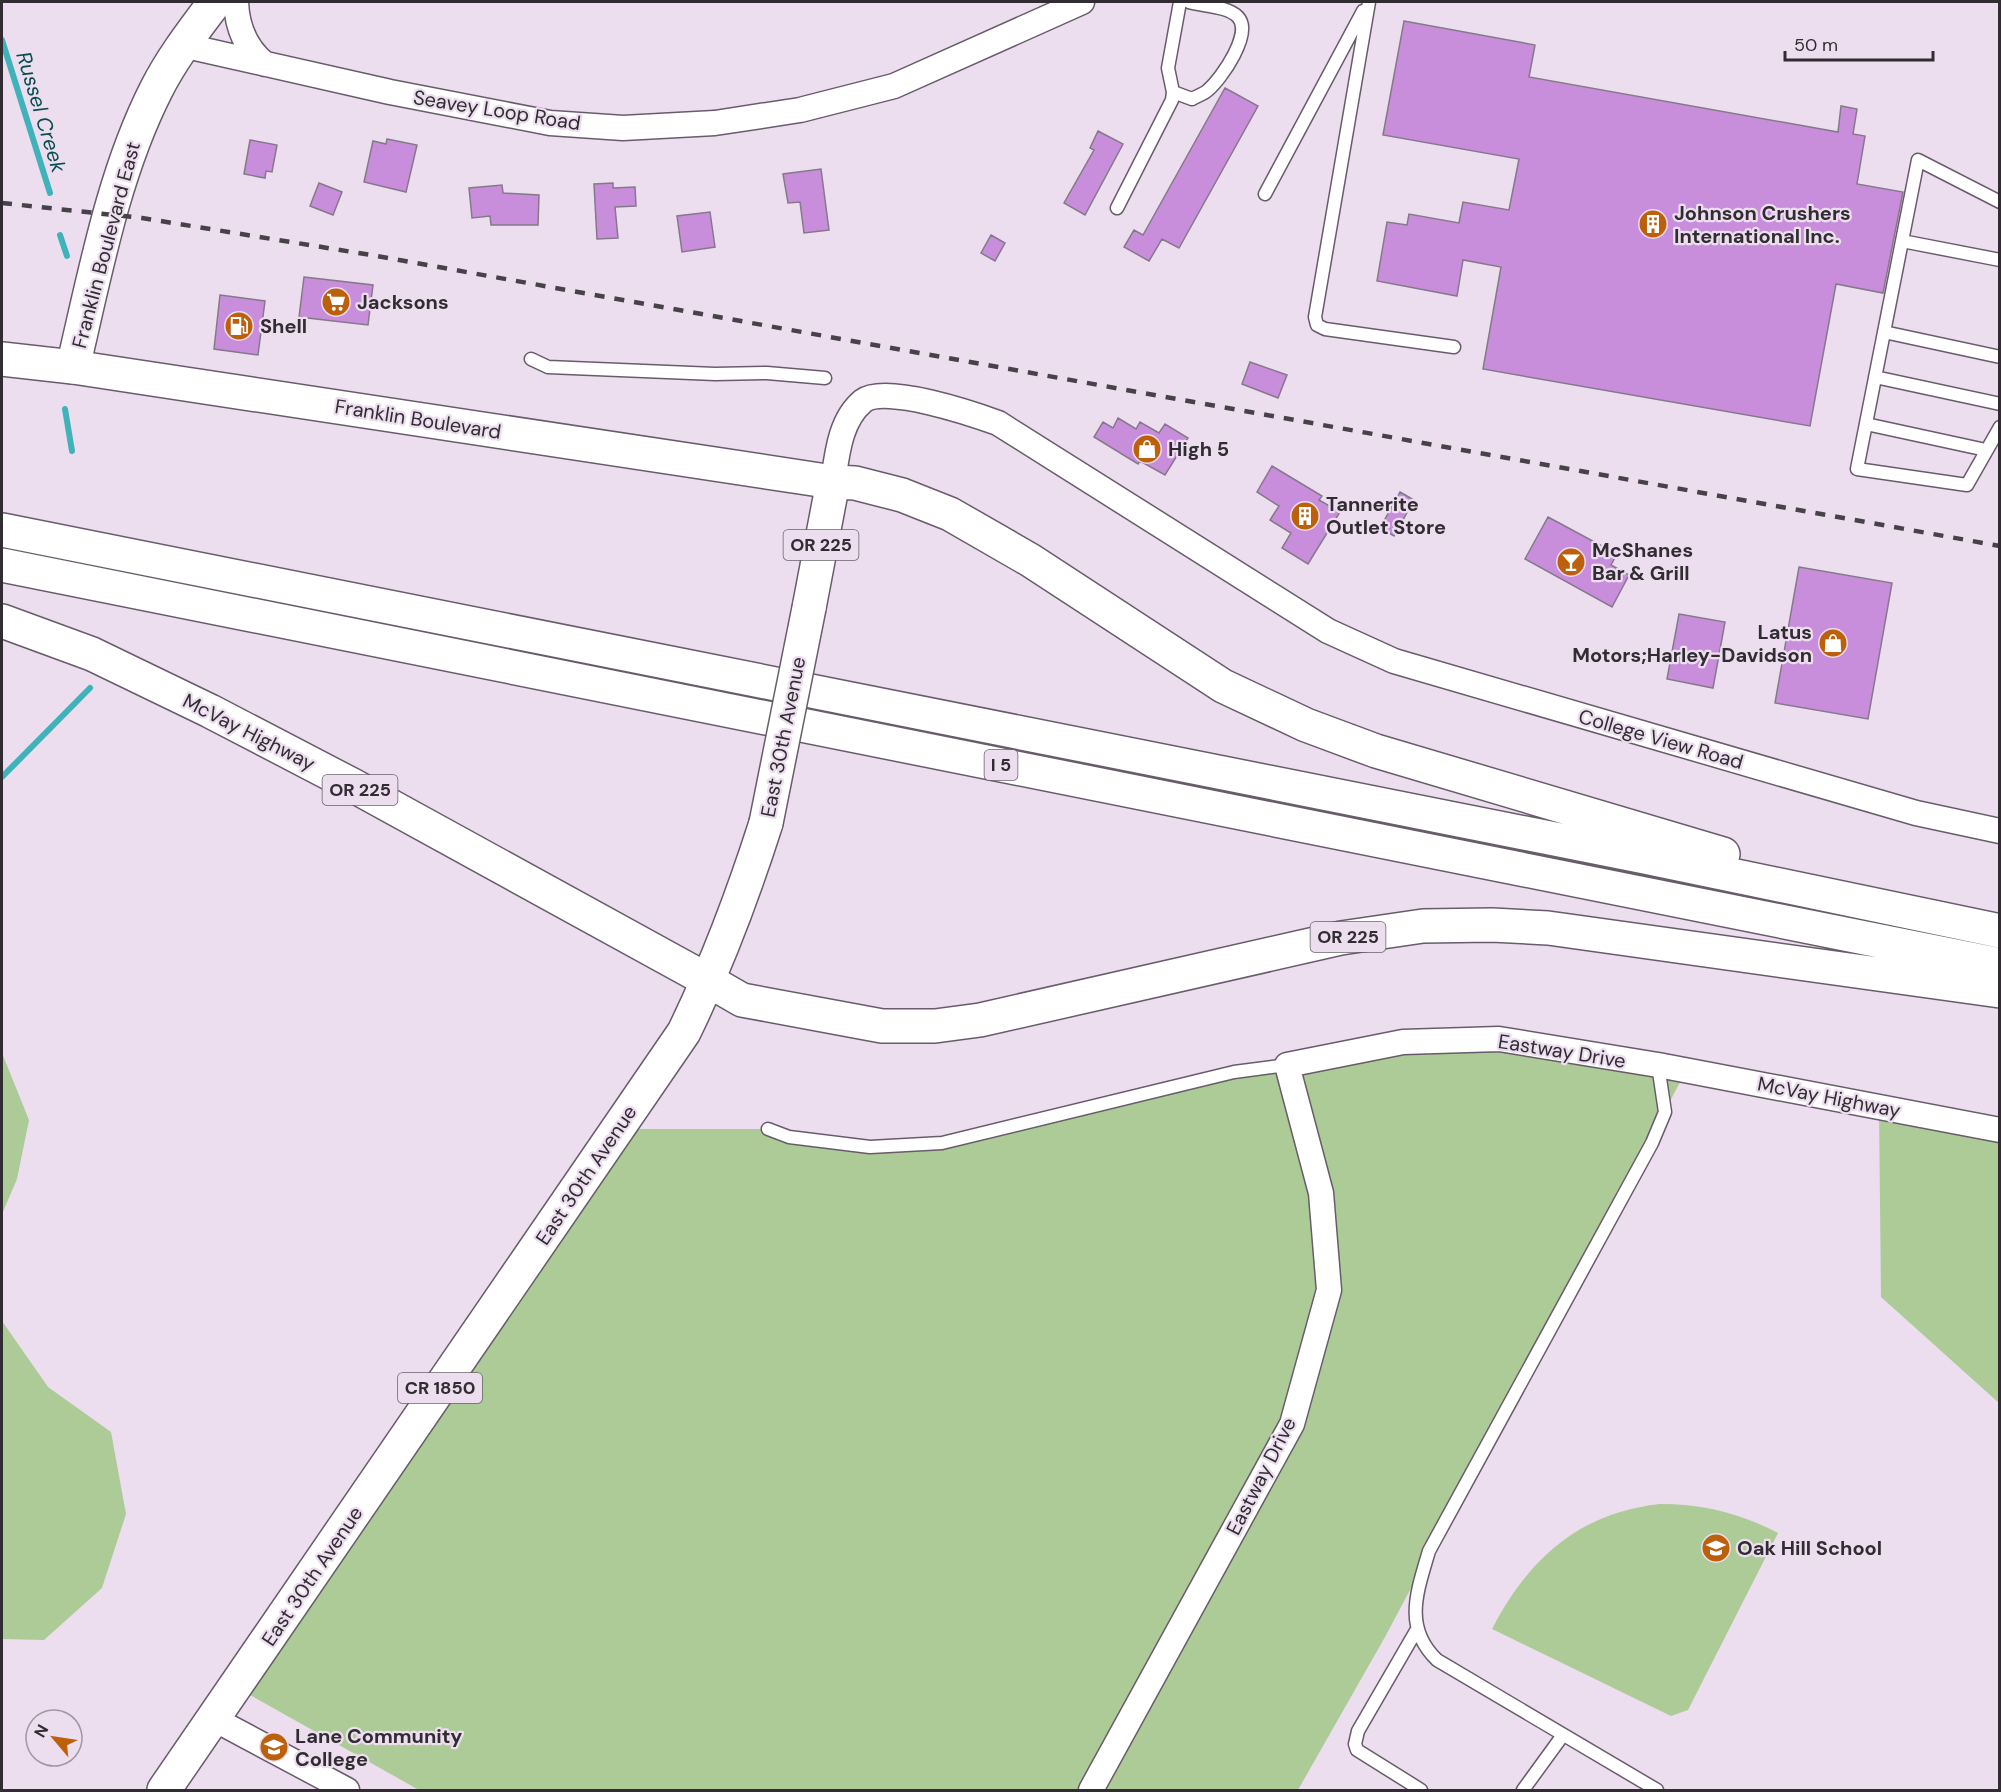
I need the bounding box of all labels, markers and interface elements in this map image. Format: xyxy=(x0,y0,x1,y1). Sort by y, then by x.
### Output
scale bar xyxy=(1785,24,1934,62)
text: 50 m xyxy=(1794,33,1838,57)
water label: Russel Creek xyxy=(9,48,73,176)
street label: Seavey Loop Road xyxy=(411,84,583,136)
street label: Franklin Boulevard East xyxy=(66,139,146,351)
place label: Johnson Crushers International Inc. xyxy=(1674,200,1851,249)
building icon: Johnson Crushers International Inc. xyxy=(1637,208,1669,240)
supermarket icon: Jacksons xyxy=(320,286,352,318)
place label: Jacksons xyxy=(357,289,449,315)
fuel station icon: Shell xyxy=(223,310,255,342)
place label: Shell xyxy=(260,313,307,339)
street label: Franklin Boulevard xyxy=(333,393,503,445)
shop icon: High 5 xyxy=(1131,433,1163,465)
place label: High 5 xyxy=(1168,436,1229,462)
place label: Tannerite Outlet Store xyxy=(1326,491,1446,540)
building icon: Tannerite Outlet Store xyxy=(1289,500,1321,532)
road number: OR 225 xyxy=(784,530,858,560)
place label: McShanes Bar & Grill xyxy=(1592,537,1693,586)
bar icon: McShanes Bar & Grill xyxy=(1555,546,1587,578)
place label: Latus Motors;Harley-Davidson xyxy=(1572,619,1812,668)
shop icon: Latus Motors;Harley-Davidson xyxy=(1817,627,1849,659)
street label: East 30th Avenue xyxy=(755,654,811,820)
street label: McVay Highway xyxy=(178,687,320,777)
street label: College View Road xyxy=(1576,703,1746,775)
road number: I 5 xyxy=(984,750,1018,780)
road number: OR 225 xyxy=(322,775,398,805)
road number: OR 225 xyxy=(1310,922,1386,952)
street label: Eastway Drive xyxy=(1496,1028,1628,1074)
street label: McVay Highway xyxy=(1755,1070,1903,1124)
street label: East 30th Avenue xyxy=(530,1100,642,1250)
road number: CR 1850 xyxy=(398,1373,482,1403)
street label: Eastway Drive xyxy=(1220,1413,1302,1539)
street label: East 30th Avenue xyxy=(256,1501,368,1651)
school or university icon: Oak Hill School xyxy=(1700,1532,1732,1564)
place label: Oak Hill School xyxy=(1737,1535,1882,1561)
north arrow xyxy=(24,1708,84,1768)
text: N xyxy=(29,1721,53,1741)
place label: Lane Community College xyxy=(295,1723,462,1772)
school or university icon: Lane Community College xyxy=(258,1731,290,1763)

